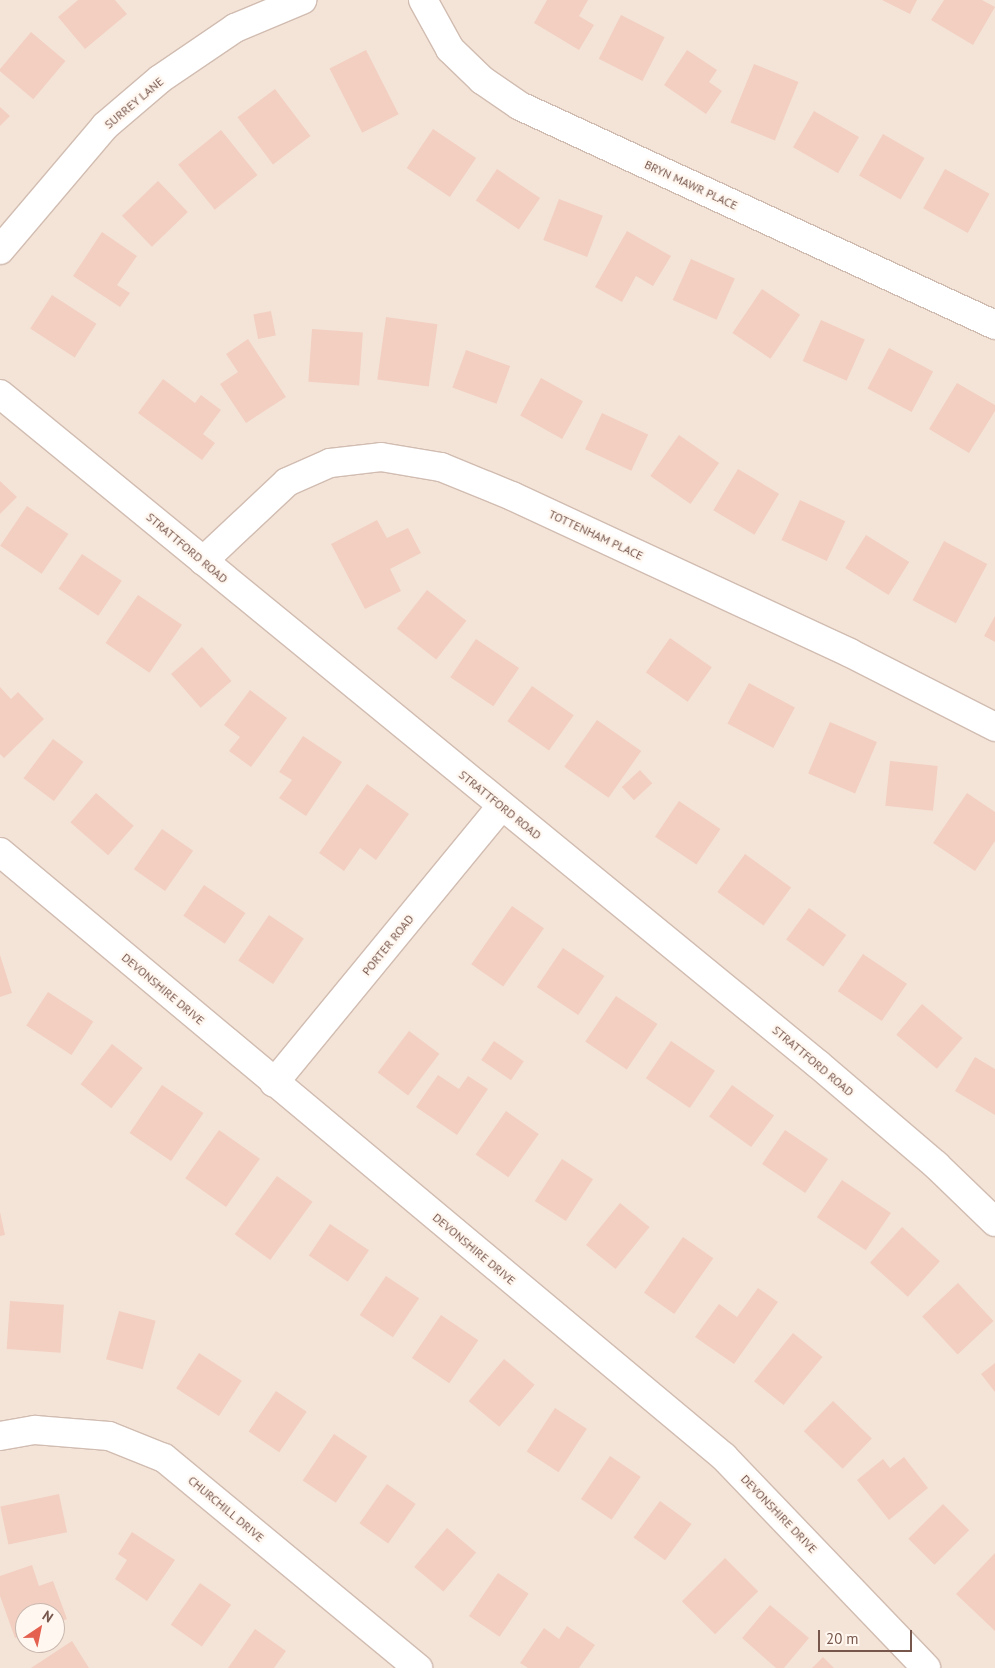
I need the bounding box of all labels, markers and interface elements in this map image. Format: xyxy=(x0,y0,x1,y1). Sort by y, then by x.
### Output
street label: SURREY LANE xyxy=(102,74,166,132)
street label: BRYN MAWR PLACE xyxy=(642,157,740,213)
street label: TOTTENHAM PLACE xyxy=(546,507,646,563)
street label: STRATTFORD ROAD xyxy=(143,510,231,586)
street label: STRATTFORD ROAD xyxy=(456,767,544,843)
street label: PORTER ROAD xyxy=(359,912,417,978)
street label: DEVONSHIRE DRIVE xyxy=(119,950,207,1028)
street label: STRATTFORD ROAD xyxy=(769,1023,857,1099)
street label: DEVONSHIRE DRIVE xyxy=(430,1210,518,1288)
street label: DEVONSHIRE DRIVE xyxy=(738,1472,820,1556)
street label: CHURCHILL DRIVE xyxy=(185,1473,267,1545)
north arrow xyxy=(15,1603,65,1653)
text: N xyxy=(39,1606,57,1626)
scale bar xyxy=(820,1620,914,1652)
text: 20 m xyxy=(826,1629,859,1648)

